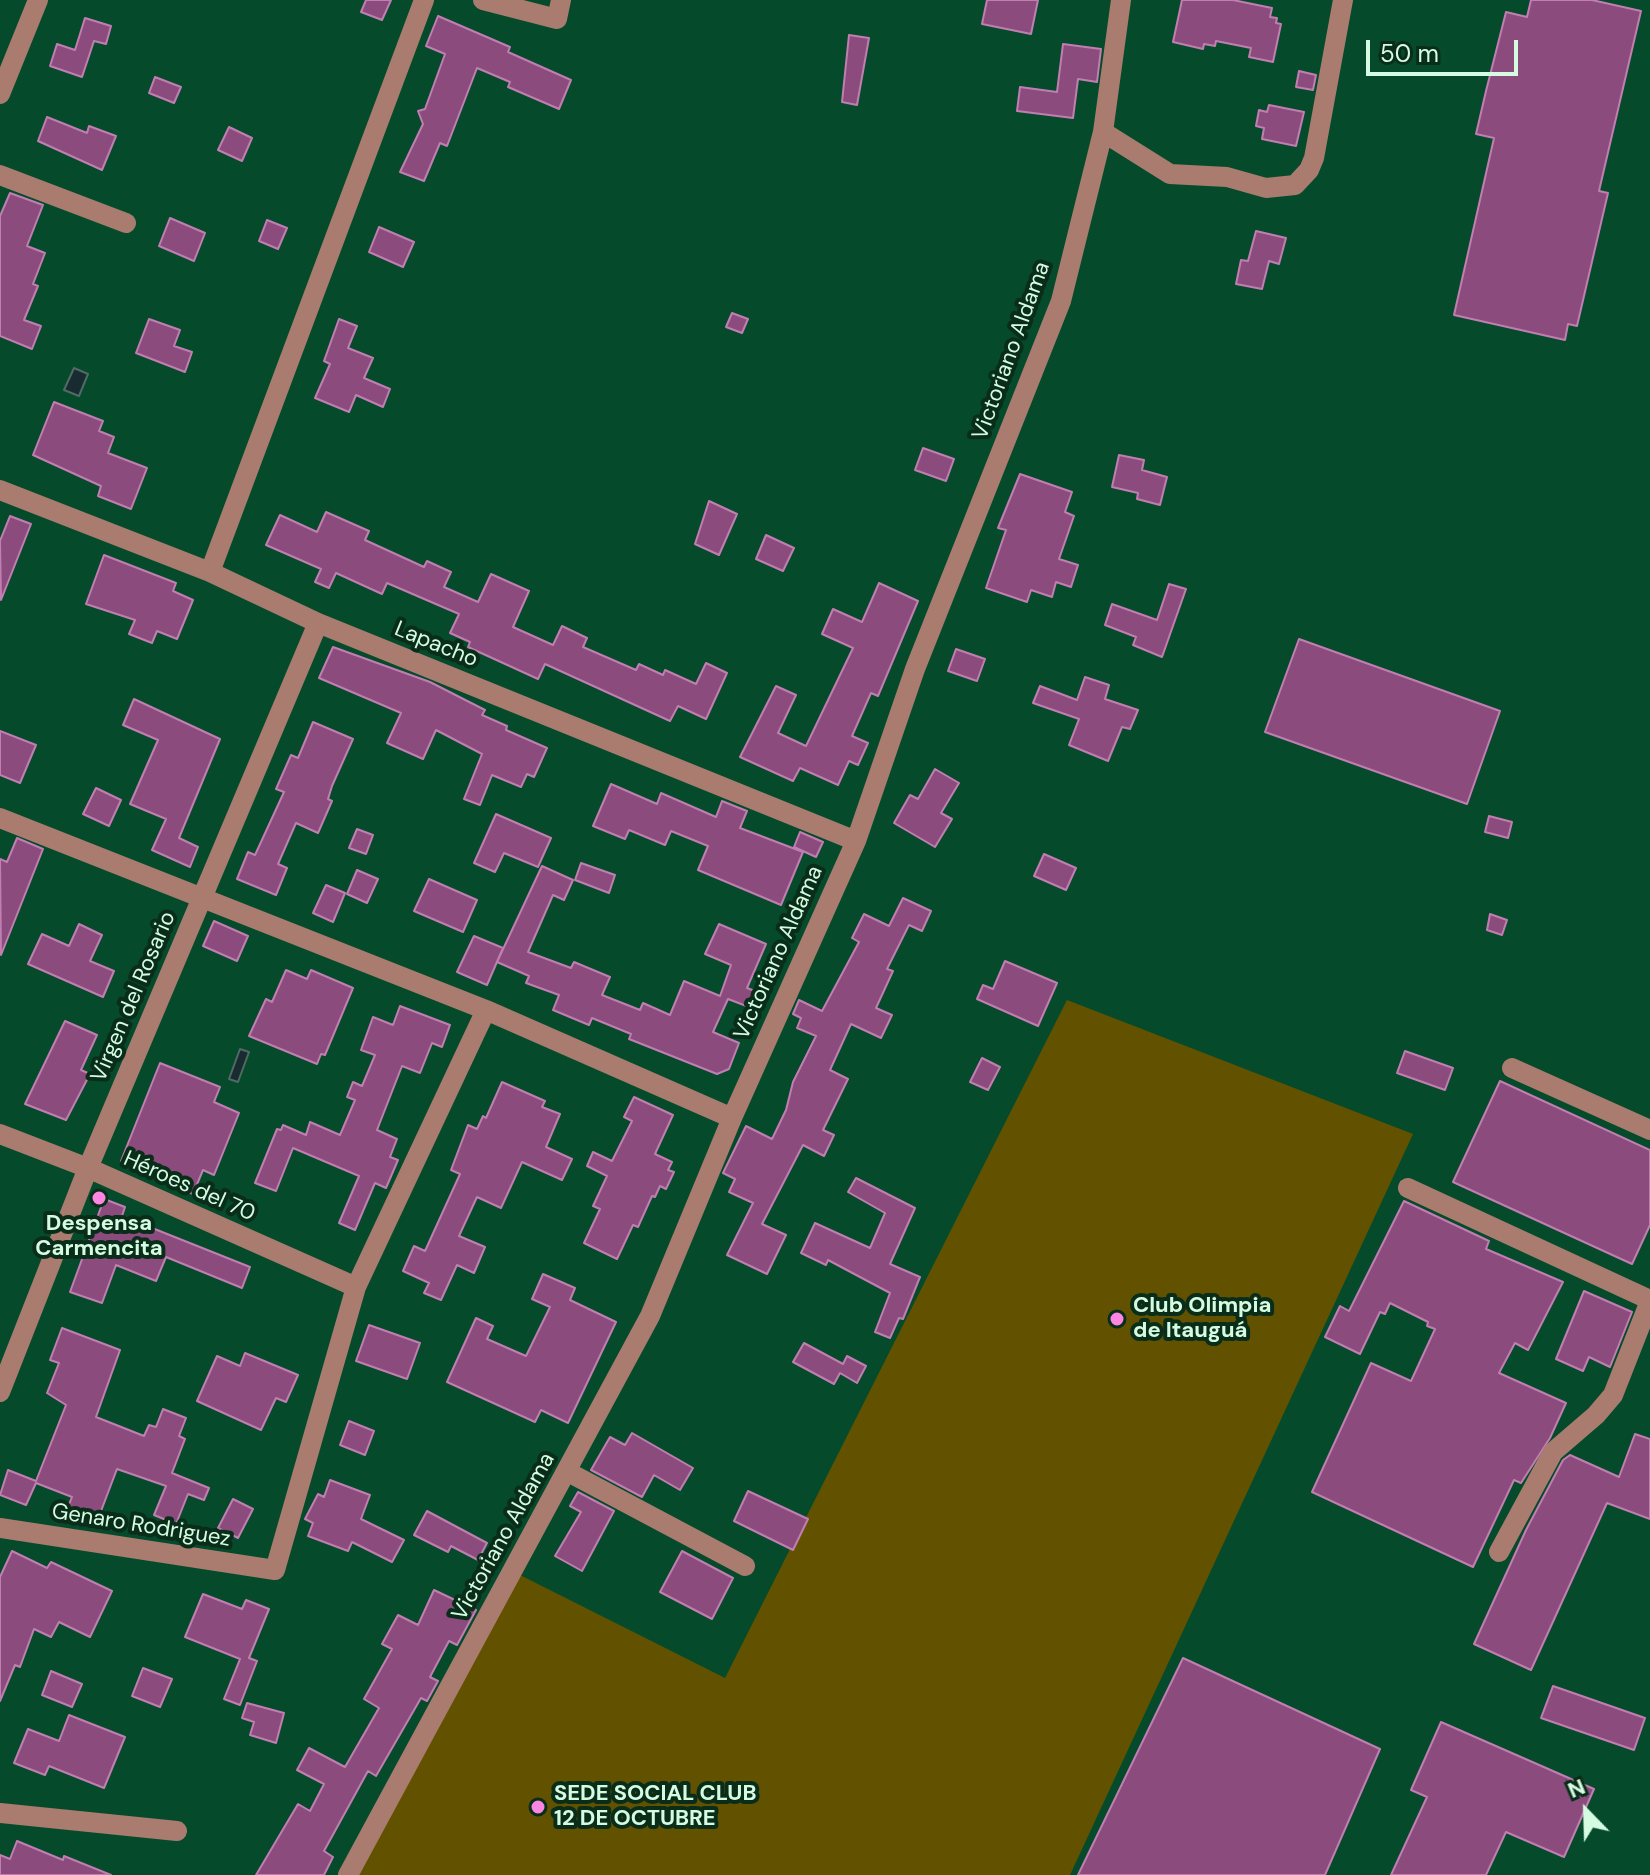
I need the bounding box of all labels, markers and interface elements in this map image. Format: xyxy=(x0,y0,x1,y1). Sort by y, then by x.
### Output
scale bar xyxy=(1370,24,1522,74)
text: 50 m xyxy=(1380,38,1439,69)
street label: Victoriano Aldama xyxy=(968,258,1056,444)
street label: Lapacho xyxy=(390,616,482,674)
street label: Victoriano Aldama xyxy=(729,862,829,1044)
street label: Virgen del Rosario xyxy=(86,908,182,1086)
street label: Héroes del 70 xyxy=(119,1146,259,1228)
marker: Despensa Carmencita xyxy=(90,1189,108,1207)
place label: Despensa Carmencita xyxy=(35,1211,163,1262)
place label: Club Olimpia de Itauguá xyxy=(1133,1293,1271,1344)
marker: Club Olimpia de Itauguá xyxy=(1108,1310,1126,1328)
street label: Victoriano Aldama xyxy=(447,1449,561,1625)
street label: Genaro Rodriguez xyxy=(50,1499,232,1553)
north arrow xyxy=(1546,1771,1626,1851)
text: N xyxy=(1563,1772,1589,1805)
place label: SEDE SOCIAL CLUB 12 DE OCTUBRE xyxy=(554,1781,756,1832)
marker: SEDE SOCIAL CLUB 12 DE OCTUBRE xyxy=(529,1798,547,1816)

